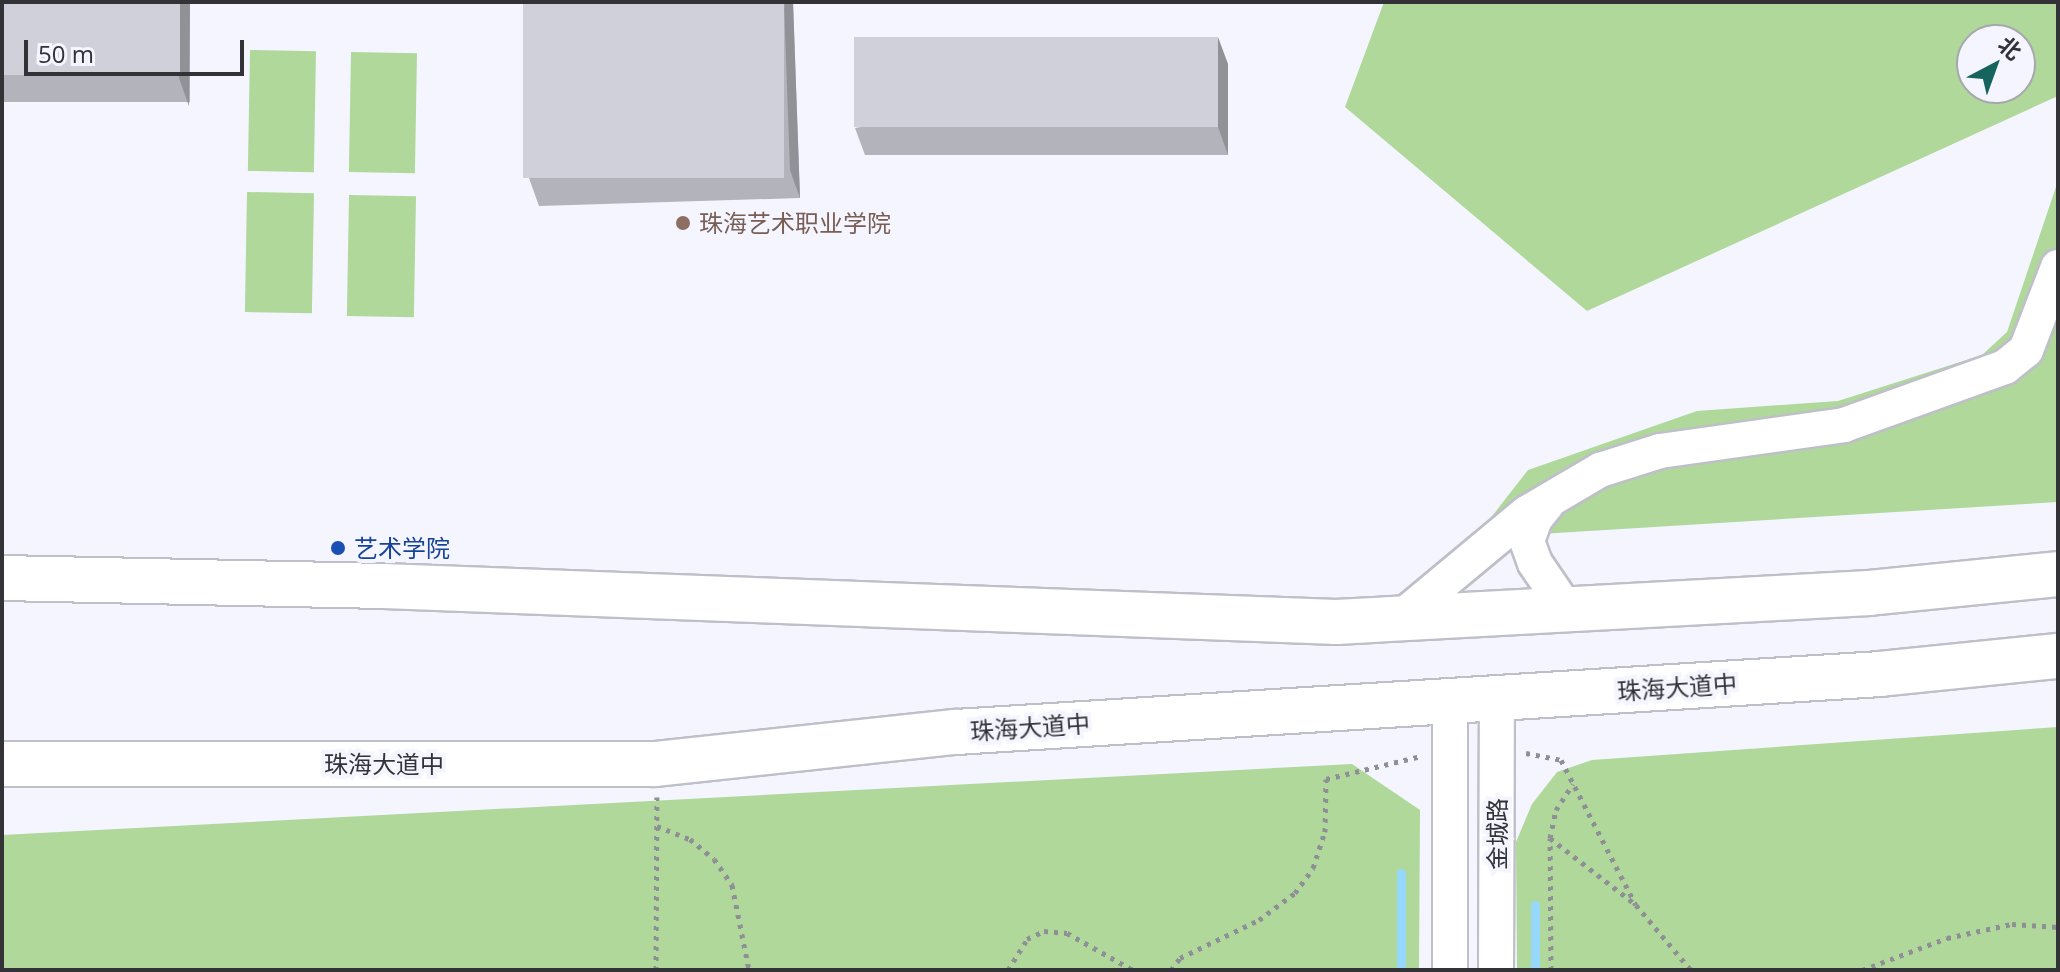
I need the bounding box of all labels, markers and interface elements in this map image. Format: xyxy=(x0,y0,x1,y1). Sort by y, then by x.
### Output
scale bar xyxy=(28,24,248,74)
north arrow xyxy=(1956,24,2036,104)
text: 北 xyxy=(1992,29,2029,66)
text: 50 m xyxy=(38,37,94,70)
place label: 珠海艺术职业学院 xyxy=(699,209,891,237)
marker: 珠海艺术职业学院 xyxy=(674,214,692,232)
place label: 艺术学院 xyxy=(354,534,450,562)
marker: 艺术学院 xyxy=(329,539,347,557)
street label: 珠海大道中 xyxy=(1616,668,1738,706)
street label: 珠海大道中 xyxy=(969,708,1091,746)
street label: 珠海大道中 xyxy=(324,750,444,778)
street label: 金城路 xyxy=(1483,798,1511,870)

